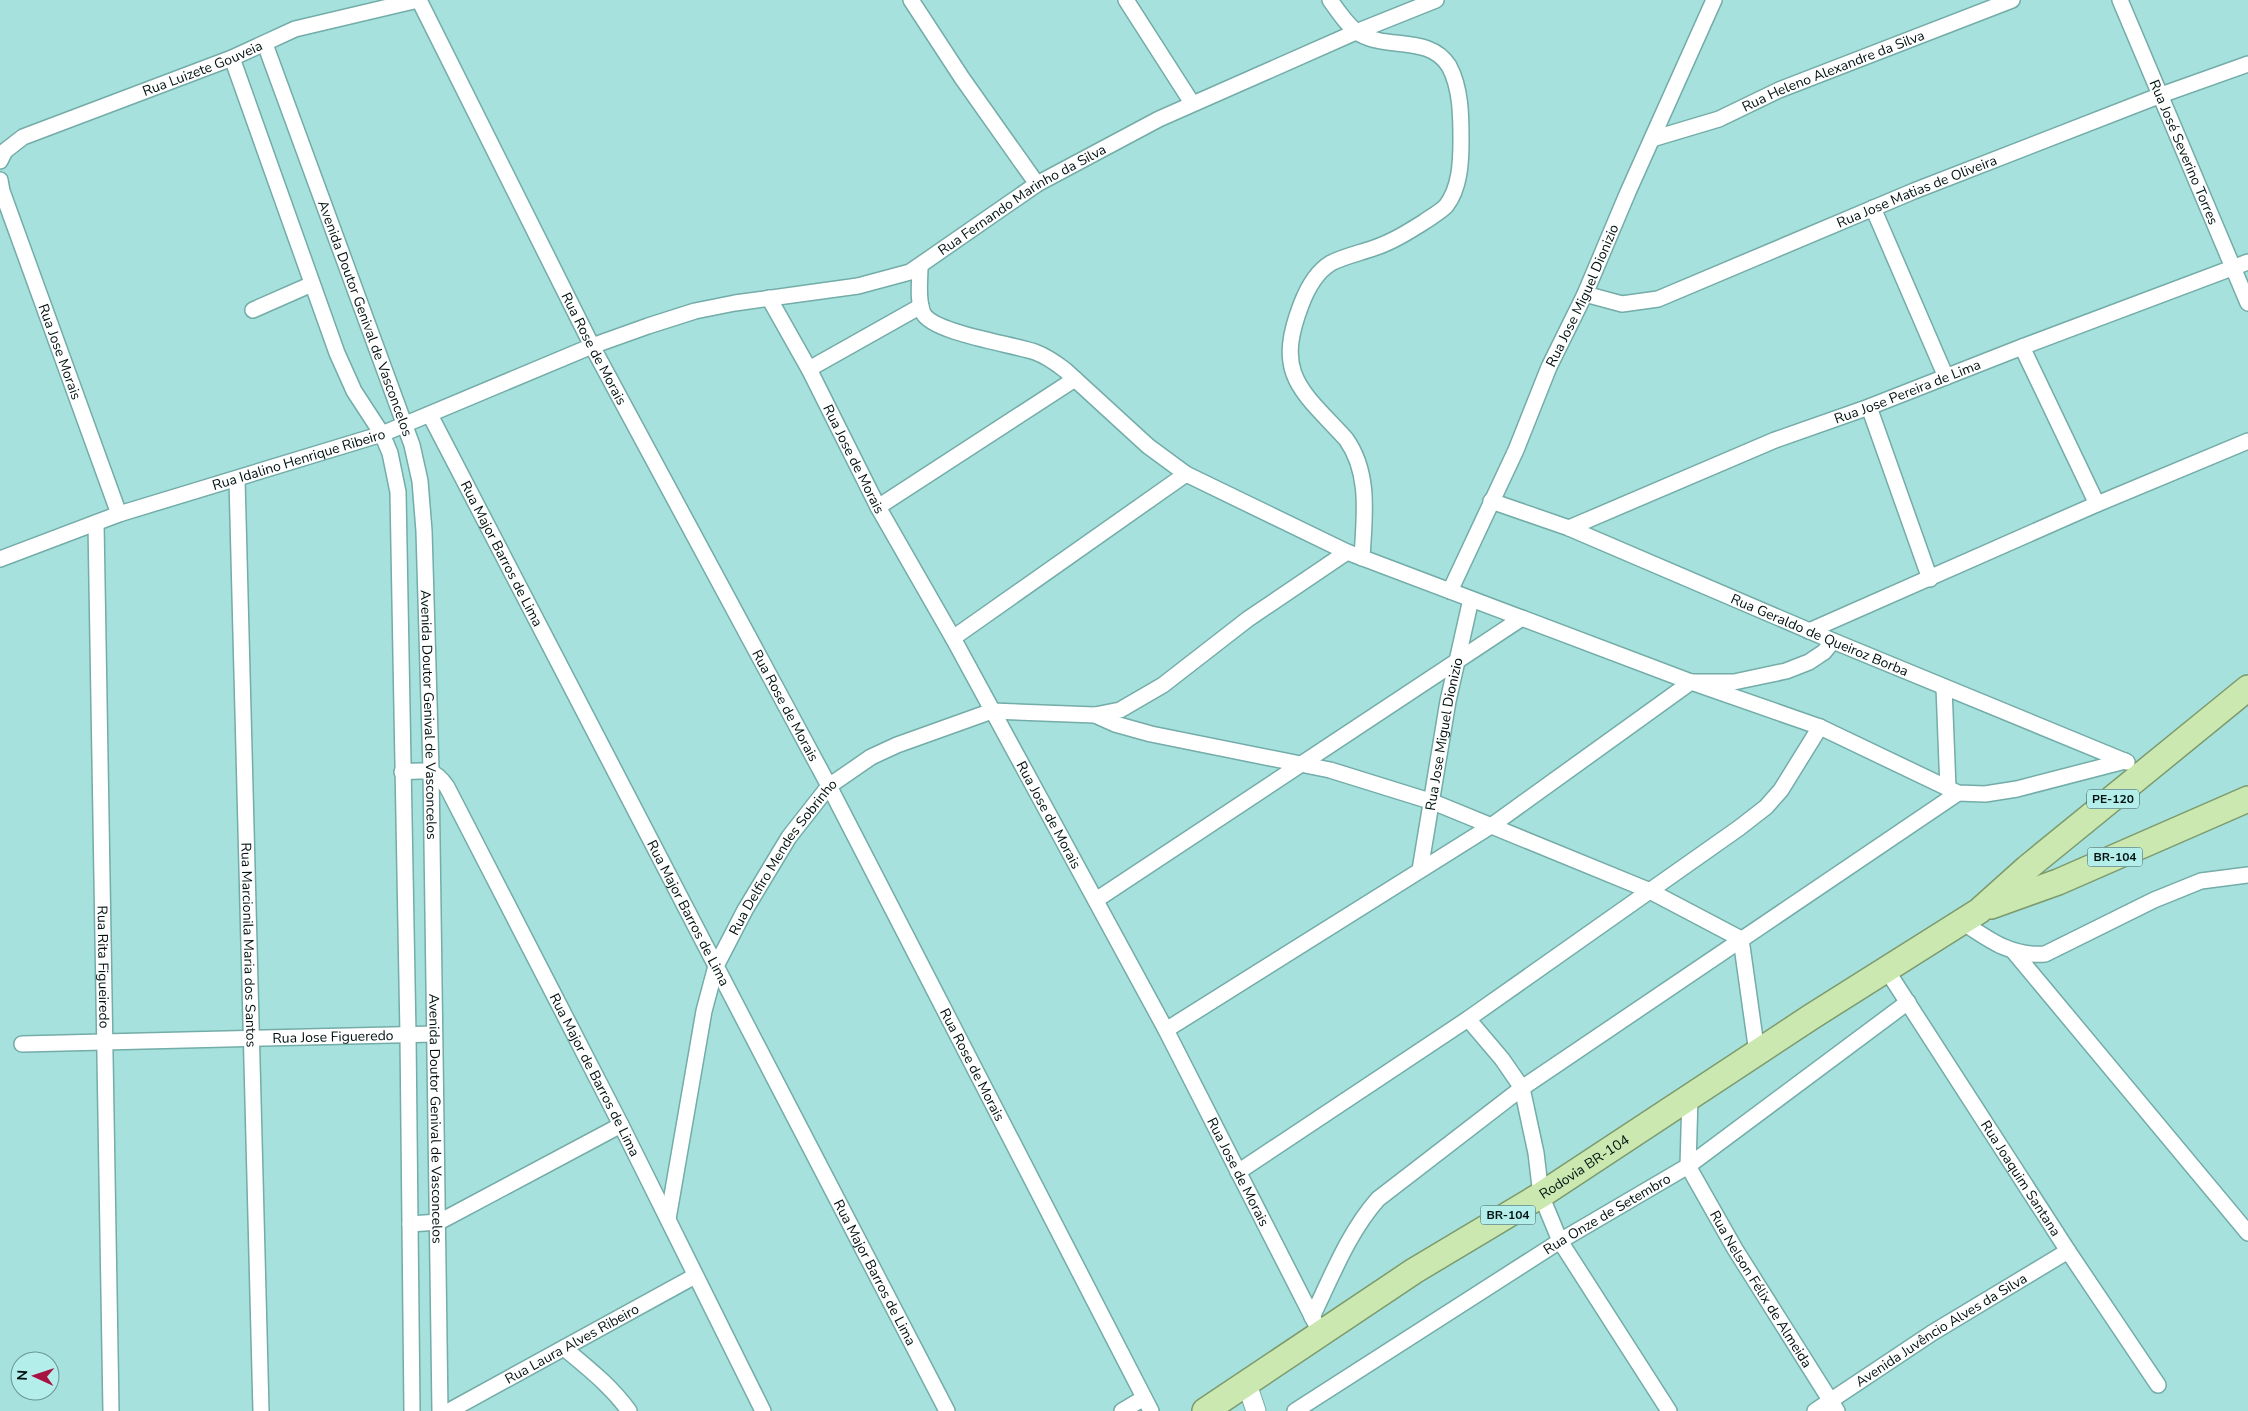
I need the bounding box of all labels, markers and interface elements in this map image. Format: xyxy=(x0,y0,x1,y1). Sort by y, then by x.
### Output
street label: Rua Heleno Alexandre da Silva xyxy=(1739,25,1927,116)
street label: Rua Luizete Gouveia xyxy=(140,36,265,101)
street label: Rua José Severino Torres xyxy=(2145,77,2223,228)
street label: Rua Fernando Marinho da Silva xyxy=(934,139,1109,259)
street label: Rua Jose Matias de Oliveira xyxy=(1834,150,2000,232)
street label: Avenida Doutor Genival de Vasconcelos xyxy=(314,198,418,439)
street label: Rua Jose Miguel Dionizio xyxy=(1541,221,1623,370)
street label: Rua Rose de Morais xyxy=(557,289,631,408)
street label: Rua Jose Morais xyxy=(34,301,86,402)
street label: Rua Jose Pereira de Lima xyxy=(1832,355,1983,428)
street label: Rua Jose de Morais xyxy=(819,401,889,517)
street label: Rua Idalino Henrique Ribeiro xyxy=(210,424,388,495)
street label: Rua Major Barros de Lima xyxy=(456,477,548,630)
street label: Rua Geraldo de Queiroz Borba xyxy=(1728,589,1911,681)
street label: Avenida Doutor Genival de Vasconcelos xyxy=(416,590,441,840)
street label: Rua Rose de Morais xyxy=(748,646,824,765)
street label: Rua Jose Miguel Dionizio xyxy=(1421,656,1467,812)
street label: Rua Jose de Morais xyxy=(1012,758,1086,872)
street label: Rua Delfiro Mendes Sobrinho xyxy=(724,774,841,938)
road number: PE-120 xyxy=(2087,790,2139,809)
street label: Rua Major Barros de Lima xyxy=(643,837,734,989)
street label: Rua Marcionila Maria dos Santos xyxy=(237,842,261,1048)
road number: BR-104 xyxy=(2088,848,2142,866)
street label: Rua Rita Figueiredo xyxy=(93,905,114,1029)
street label: Rua Major de Barros de Lima xyxy=(545,990,645,1160)
street label: Avenida Doutor Genival de Vasconcelos xyxy=(425,994,447,1244)
street label: Rua Rose de Morais xyxy=(936,1005,1010,1124)
street label: Rua Jose Figueredo xyxy=(272,1025,394,1047)
street label: Rua Jose de Morais xyxy=(1203,1114,1274,1230)
street label: Rua Joaquim Santana xyxy=(1977,1117,2066,1240)
street label: Rodovia BR-104 xyxy=(1535,1130,1633,1203)
street label: Rua Onze de Setembro xyxy=(1539,1169,1674,1259)
street label: Rua Major Barros de Lima xyxy=(829,1196,921,1349)
road number: BR-104 xyxy=(1480,1206,1536,1224)
street label: Rua Nelson Félix de Almeida xyxy=(1705,1207,1817,1371)
street label: Avenida Juvêncio Alves da Silva xyxy=(1852,1269,2030,1391)
street label: Rua Laura Alves Ribeiro xyxy=(501,1299,642,1388)
north arrow xyxy=(10,1351,60,1401)
text: N xyxy=(13,1370,32,1381)

